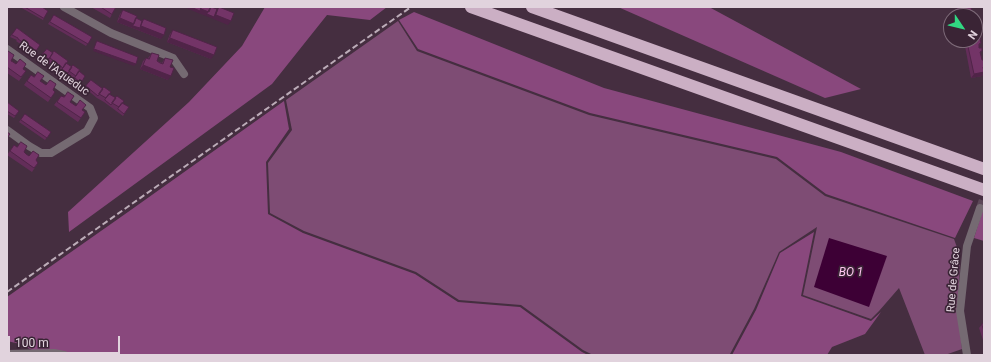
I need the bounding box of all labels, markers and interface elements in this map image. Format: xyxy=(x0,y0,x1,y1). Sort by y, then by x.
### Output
north arrow xyxy=(943,8,983,48)
text: N xyxy=(965,28,980,41)
street label: Rue de l'Aqueduc xyxy=(16,39,92,99)
street label: Rue de Grâce xyxy=(945,247,963,313)
water label: BO 1 xyxy=(839,266,863,280)
scale bar xyxy=(10,328,122,354)
text: 100 m xyxy=(15,336,49,350)

